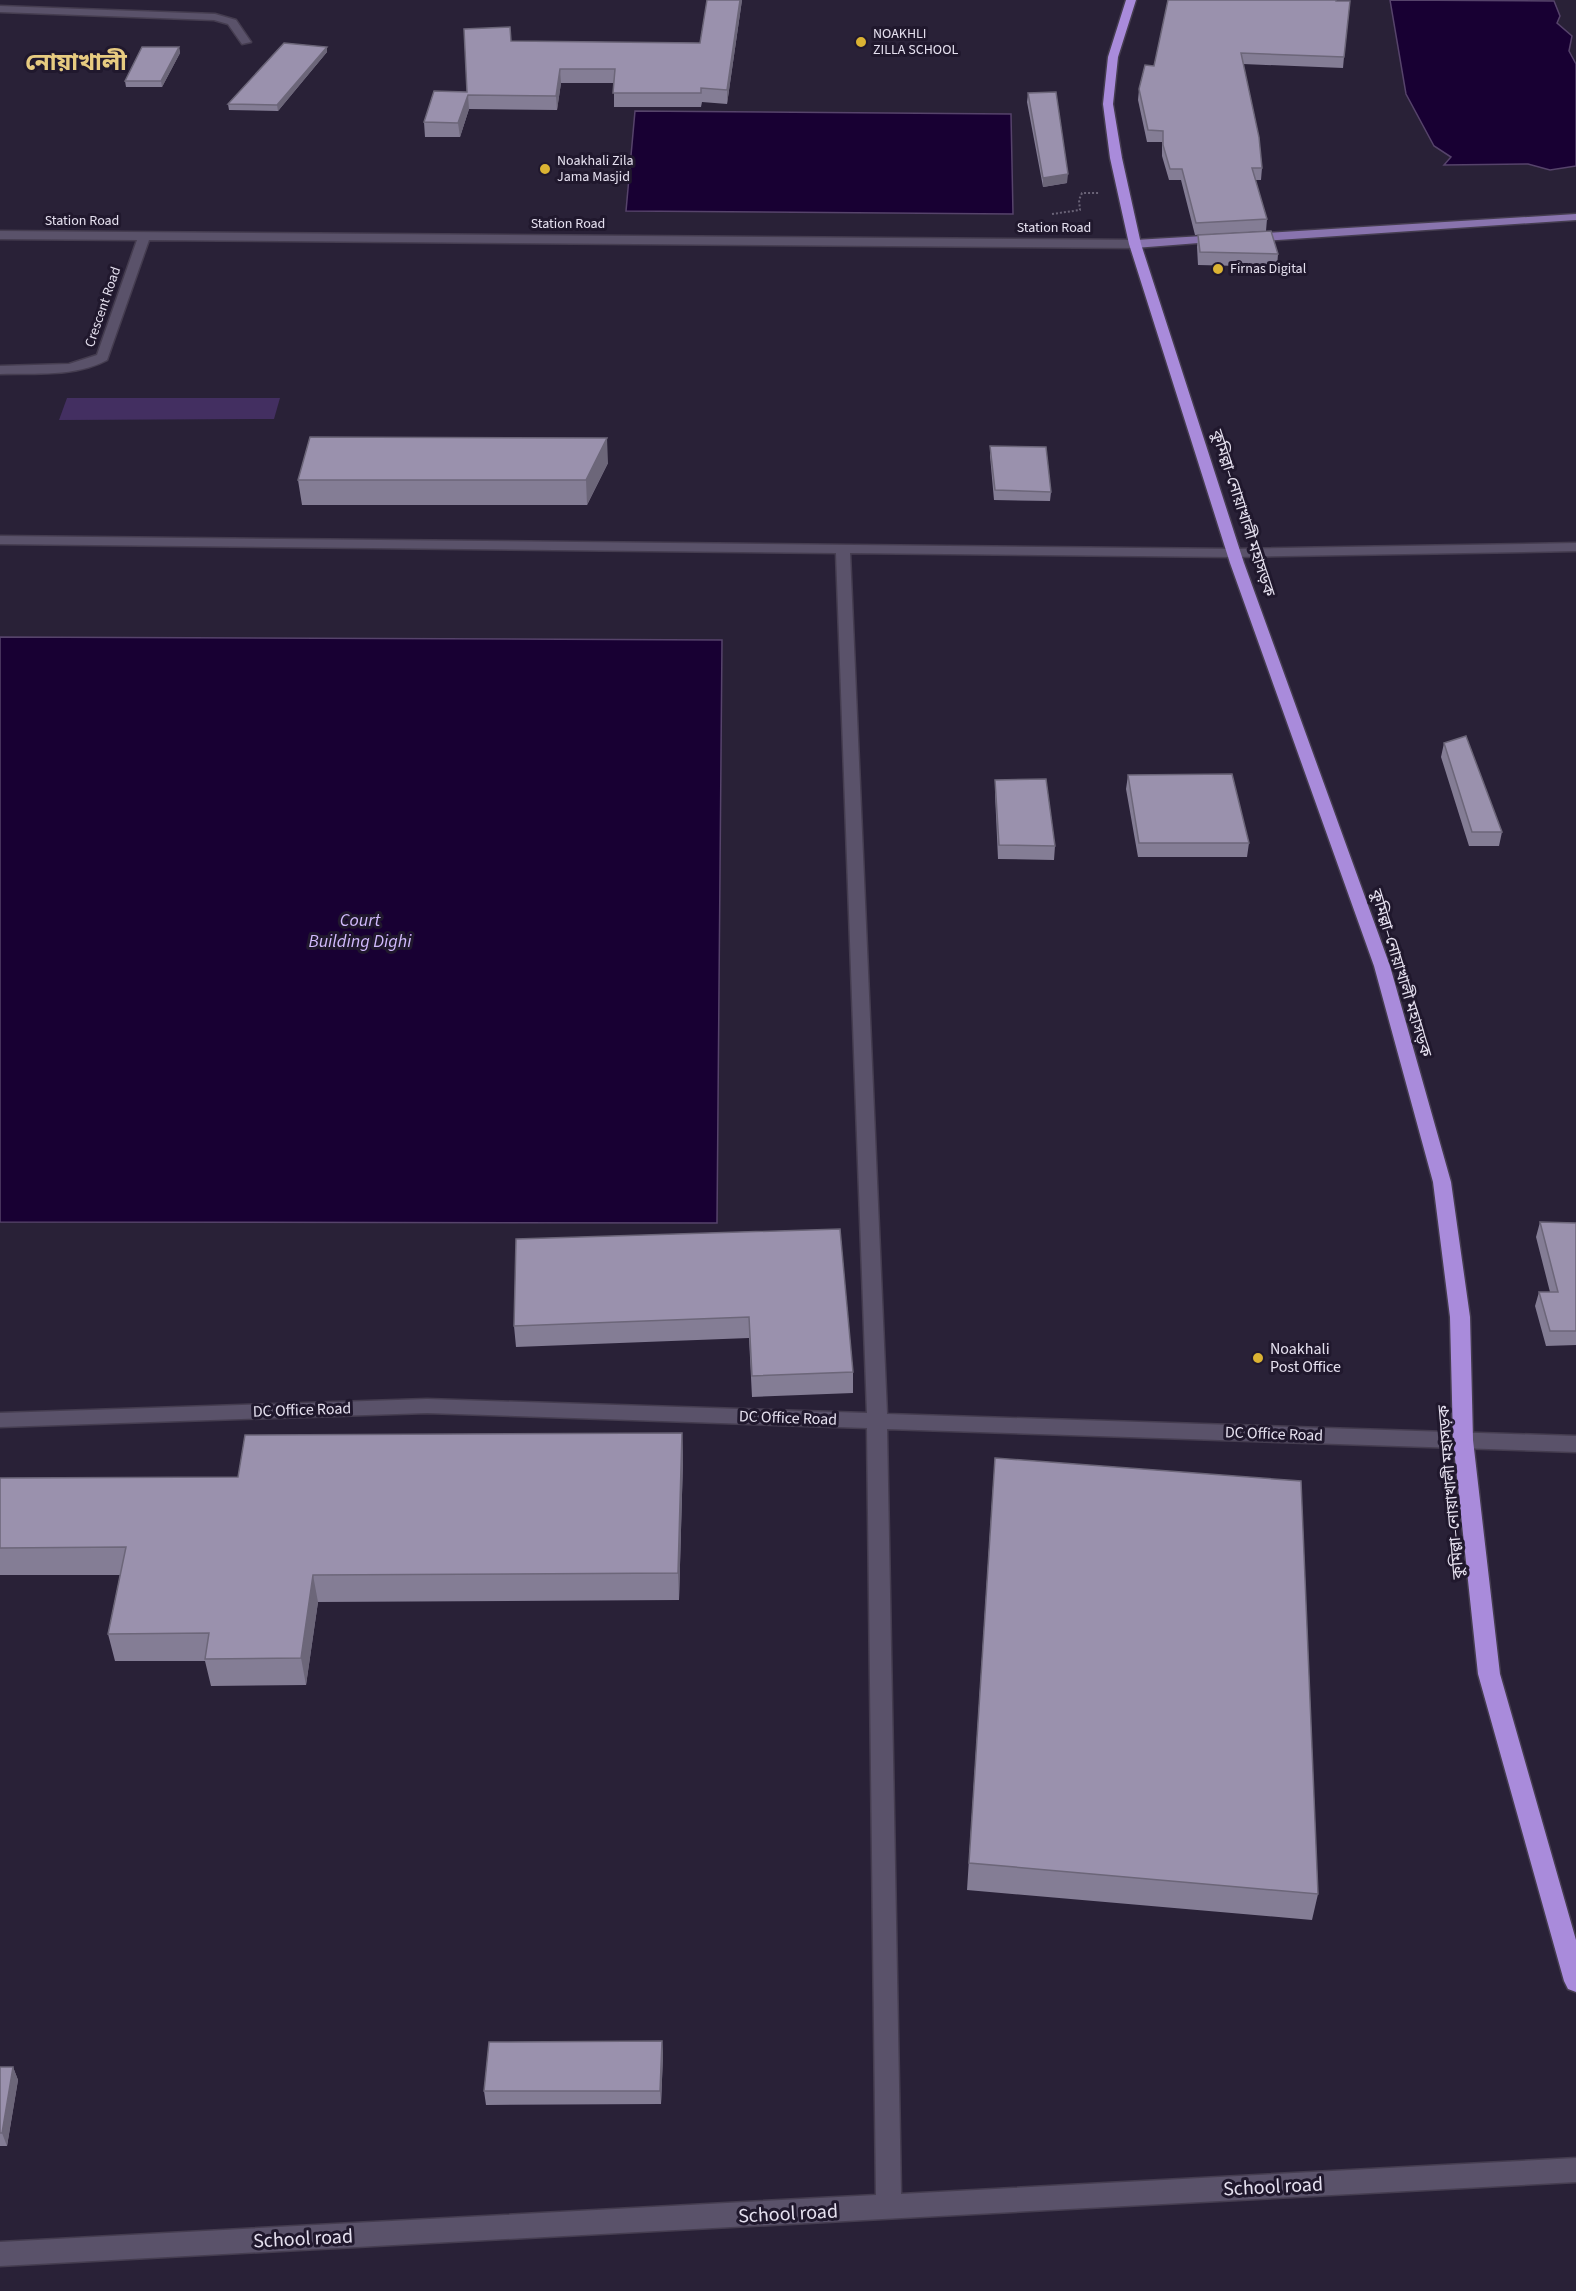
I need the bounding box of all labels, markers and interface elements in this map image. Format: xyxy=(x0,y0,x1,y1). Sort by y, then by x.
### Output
place label: NOAKHLI ZILLA SCHOOL xyxy=(873,24,958,60)
marker: NOAKHLI ZILLA SCHOOL xyxy=(854,35,868,49)
district label: নোয়াখালী xyxy=(25,45,128,80)
place label: Noakhali Zila Jama Masjid xyxy=(557,151,634,187)
marker: Noakhali Zila Jama Masjid xyxy=(538,162,552,176)
street label: Station Road xyxy=(45,211,119,231)
street label: Station Road xyxy=(531,214,605,234)
street label: Station Road xyxy=(1017,218,1091,238)
place label: Firnas Digital xyxy=(1230,259,1307,279)
marker: Firnas Digital xyxy=(1211,262,1225,276)
street label: Crescent Road xyxy=(80,264,126,350)
street label: কুমিল্লা–নোয়াখালী মহাসড়ক xyxy=(1205,426,1281,600)
street label: কুমিল্লা–নোয়াখালী মহাসড়ক xyxy=(1365,885,1437,1061)
water label: Court Building Dighi xyxy=(308,908,412,954)
place label: Noakhali Post Office xyxy=(1270,1338,1341,1378)
marker: Noakhali Post Office xyxy=(1251,1351,1265,1365)
street label: DC Office Road xyxy=(252,1397,352,1423)
street label: কুমিল্লা–নোয়াখালী মহাসড়ক xyxy=(1432,1403,1470,1581)
street label: DC Office Road xyxy=(738,1405,838,1431)
street label: DC Office Road xyxy=(1224,1421,1324,1447)
street label: School road xyxy=(1222,2170,1324,2204)
street label: School road xyxy=(737,2197,839,2231)
street label: School road xyxy=(252,2222,354,2256)

